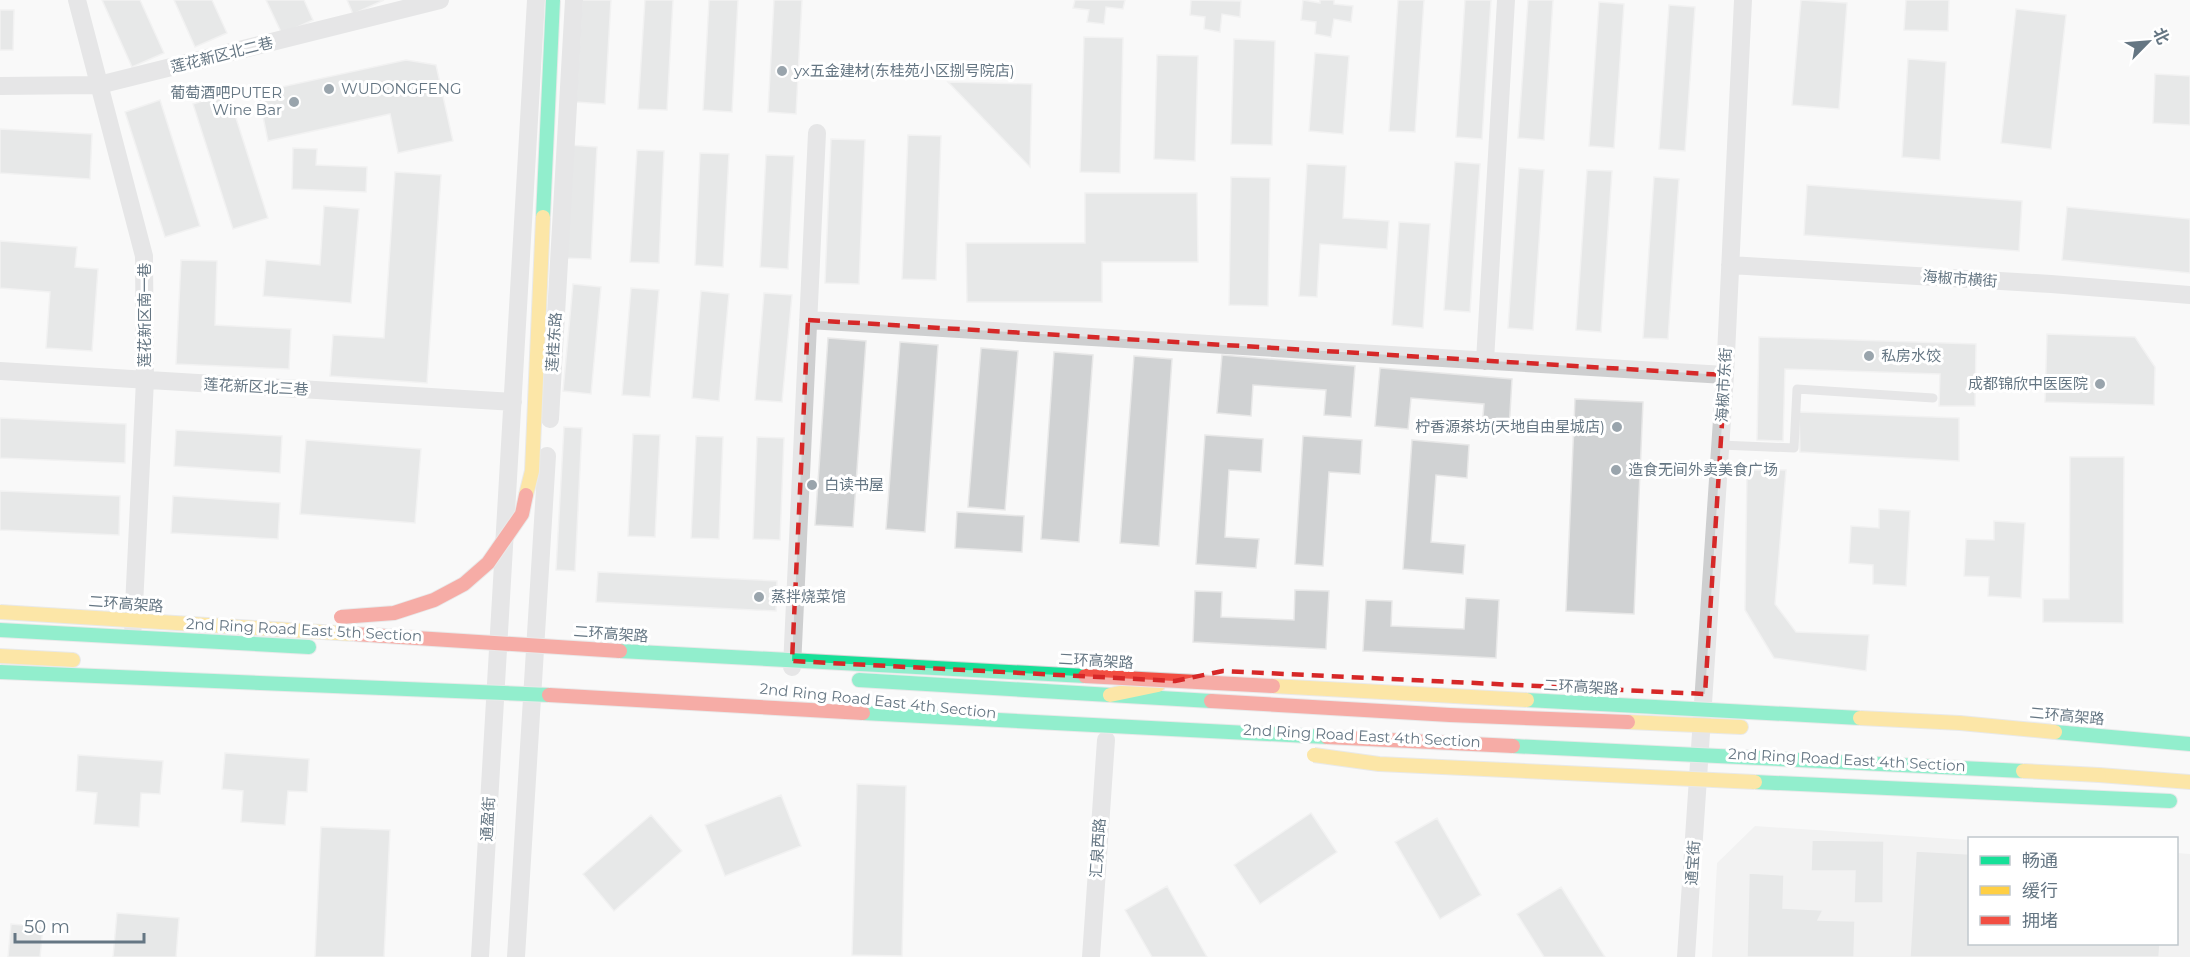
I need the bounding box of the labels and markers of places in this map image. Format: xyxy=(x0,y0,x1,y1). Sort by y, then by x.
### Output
place label: yx五金建材(东桂苑小区捌号院店) xyxy=(793,61,1015,80)
marker: yx五金建材(东桂苑小区捌号院店) xyxy=(775,64,789,78)
place label: WUDONGFENG xyxy=(341,79,462,98)
marker: WUDONGFENG xyxy=(322,82,336,96)
place label: 葡萄酒吧PUTER Wine Bar xyxy=(170,83,282,119)
marker: 葡萄酒吧PUTER Wine Bar xyxy=(287,95,301,109)
place label: 私房水饺 xyxy=(1881,346,1941,365)
marker: 私房水饺 xyxy=(1862,349,1876,363)
place label: 成都锦欣中医医院 xyxy=(1968,374,2088,393)
marker: 成都锦欣中医医院 xyxy=(2093,377,2107,391)
place label: 柠香源茶坊(天地自由星城店) xyxy=(1415,417,1605,436)
marker: 柠香源茶坊(天地自由星城店) xyxy=(1610,420,1624,434)
place label: 造食无间外卖美食广场 xyxy=(1628,460,1778,479)
marker: 造食无间外卖美食广场 xyxy=(1609,463,1623,477)
place label: 白读书屋 xyxy=(824,475,884,494)
marker: 白读书屋 xyxy=(805,478,819,492)
place label: 蒸拌烧菜馆 xyxy=(771,587,846,606)
marker: 蒸拌烧菜馆 xyxy=(752,590,766,604)

